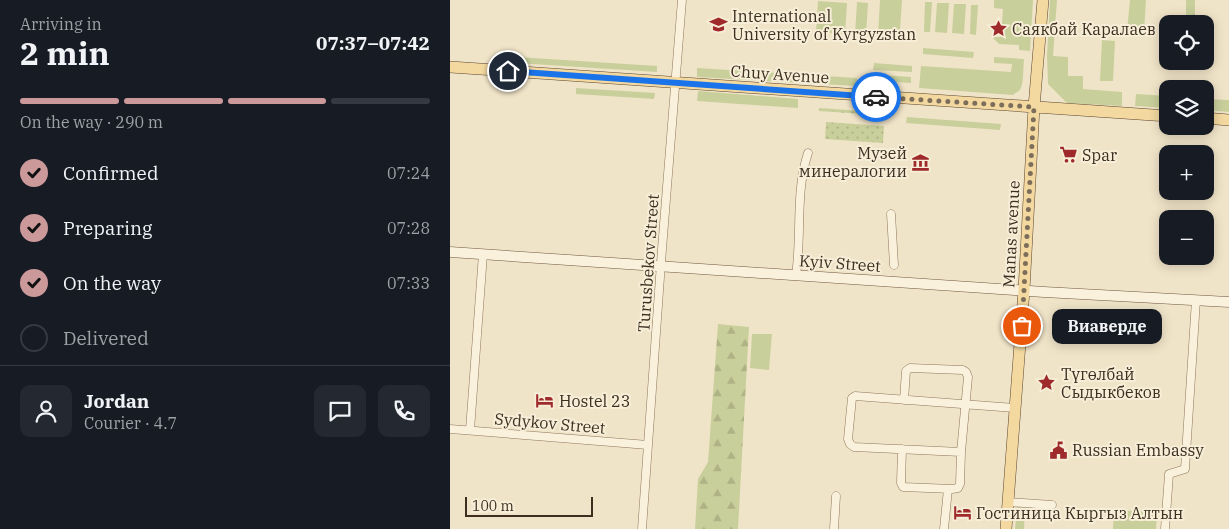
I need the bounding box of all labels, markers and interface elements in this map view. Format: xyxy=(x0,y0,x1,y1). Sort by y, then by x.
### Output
place label: International University of Kyrgyzstan xyxy=(732,6,916,44)
text: Arriving in xyxy=(20,14,102,34)
school or university icon: International University of Kyrgyzstan xyxy=(708,15,728,35)
map controls xyxy=(1159,15,1214,265)
button: locate xyxy=(1159,15,1214,70)
place icon: Саякбай Каралаев xyxy=(988,19,1008,39)
place label: Саякбай Каралаев xyxy=(1012,19,1156,39)
text: 07:37–07:42 xyxy=(316,31,430,55)
text: 2 min xyxy=(20,32,110,74)
pin xyxy=(487,50,529,92)
icon: home xyxy=(494,57,522,85)
street label: Chuy Avenue xyxy=(730,61,830,87)
courier xyxy=(851,72,901,122)
button: layers xyxy=(1159,80,1214,135)
icon: car xyxy=(862,83,890,111)
text: On the way · 290 m xyxy=(20,112,163,132)
place label: Музей минералогии xyxy=(799,143,907,181)
supermarket icon: Spar xyxy=(1058,145,1078,165)
place label: Spar xyxy=(1082,145,1117,165)
button: + xyxy=(1159,145,1214,200)
museum icon: Музей минералогии xyxy=(911,152,931,172)
icon: check xyxy=(20,159,48,187)
text: Confirmed xyxy=(63,161,158,185)
text: 07:24 xyxy=(387,163,430,183)
street label: Manas avenue xyxy=(998,180,1024,288)
street label: Turusbekov Street xyxy=(633,193,663,333)
button: − xyxy=(1159,210,1214,265)
icon: check xyxy=(20,214,48,242)
text: Preparing xyxy=(63,216,152,240)
text: 07:28 xyxy=(387,218,430,238)
street label: Kyiv Street xyxy=(799,250,882,276)
icon: check xyxy=(20,269,48,297)
text: On the way xyxy=(63,271,161,295)
text: 07:33 xyxy=(387,273,430,293)
pin xyxy=(1001,305,1043,347)
callout: Виаверде xyxy=(1052,308,1162,344)
icon: bag xyxy=(1008,312,1036,340)
text: Виаверде xyxy=(1067,316,1147,336)
text: Delivered xyxy=(63,326,149,350)
place label: Түгөлбай Сыдыкбеков xyxy=(1061,364,1161,402)
place icon: Түгөлбай Сыдыкбеков xyxy=(1037,373,1057,393)
button: person xyxy=(20,385,72,437)
button: chat xyxy=(314,385,366,437)
button: phone xyxy=(378,385,430,437)
text: Jordan xyxy=(84,389,149,413)
hotel icon: Hostel 23 xyxy=(535,391,555,411)
place label: Hostel 23 xyxy=(559,391,630,411)
street label: Sydykov Street xyxy=(494,408,607,438)
text: Courier · 4.7 xyxy=(84,413,177,433)
public building icon: Russian Embassy xyxy=(1048,440,1068,460)
place label: Russian Embassy xyxy=(1072,440,1204,460)
scale bar xyxy=(465,494,592,517)
text: 100 m xyxy=(472,497,514,515)
hotel icon: Гостиница Кыргыз Алтын xyxy=(952,503,972,523)
place label: Гостиница Кыргыз Алтын xyxy=(976,503,1183,523)

